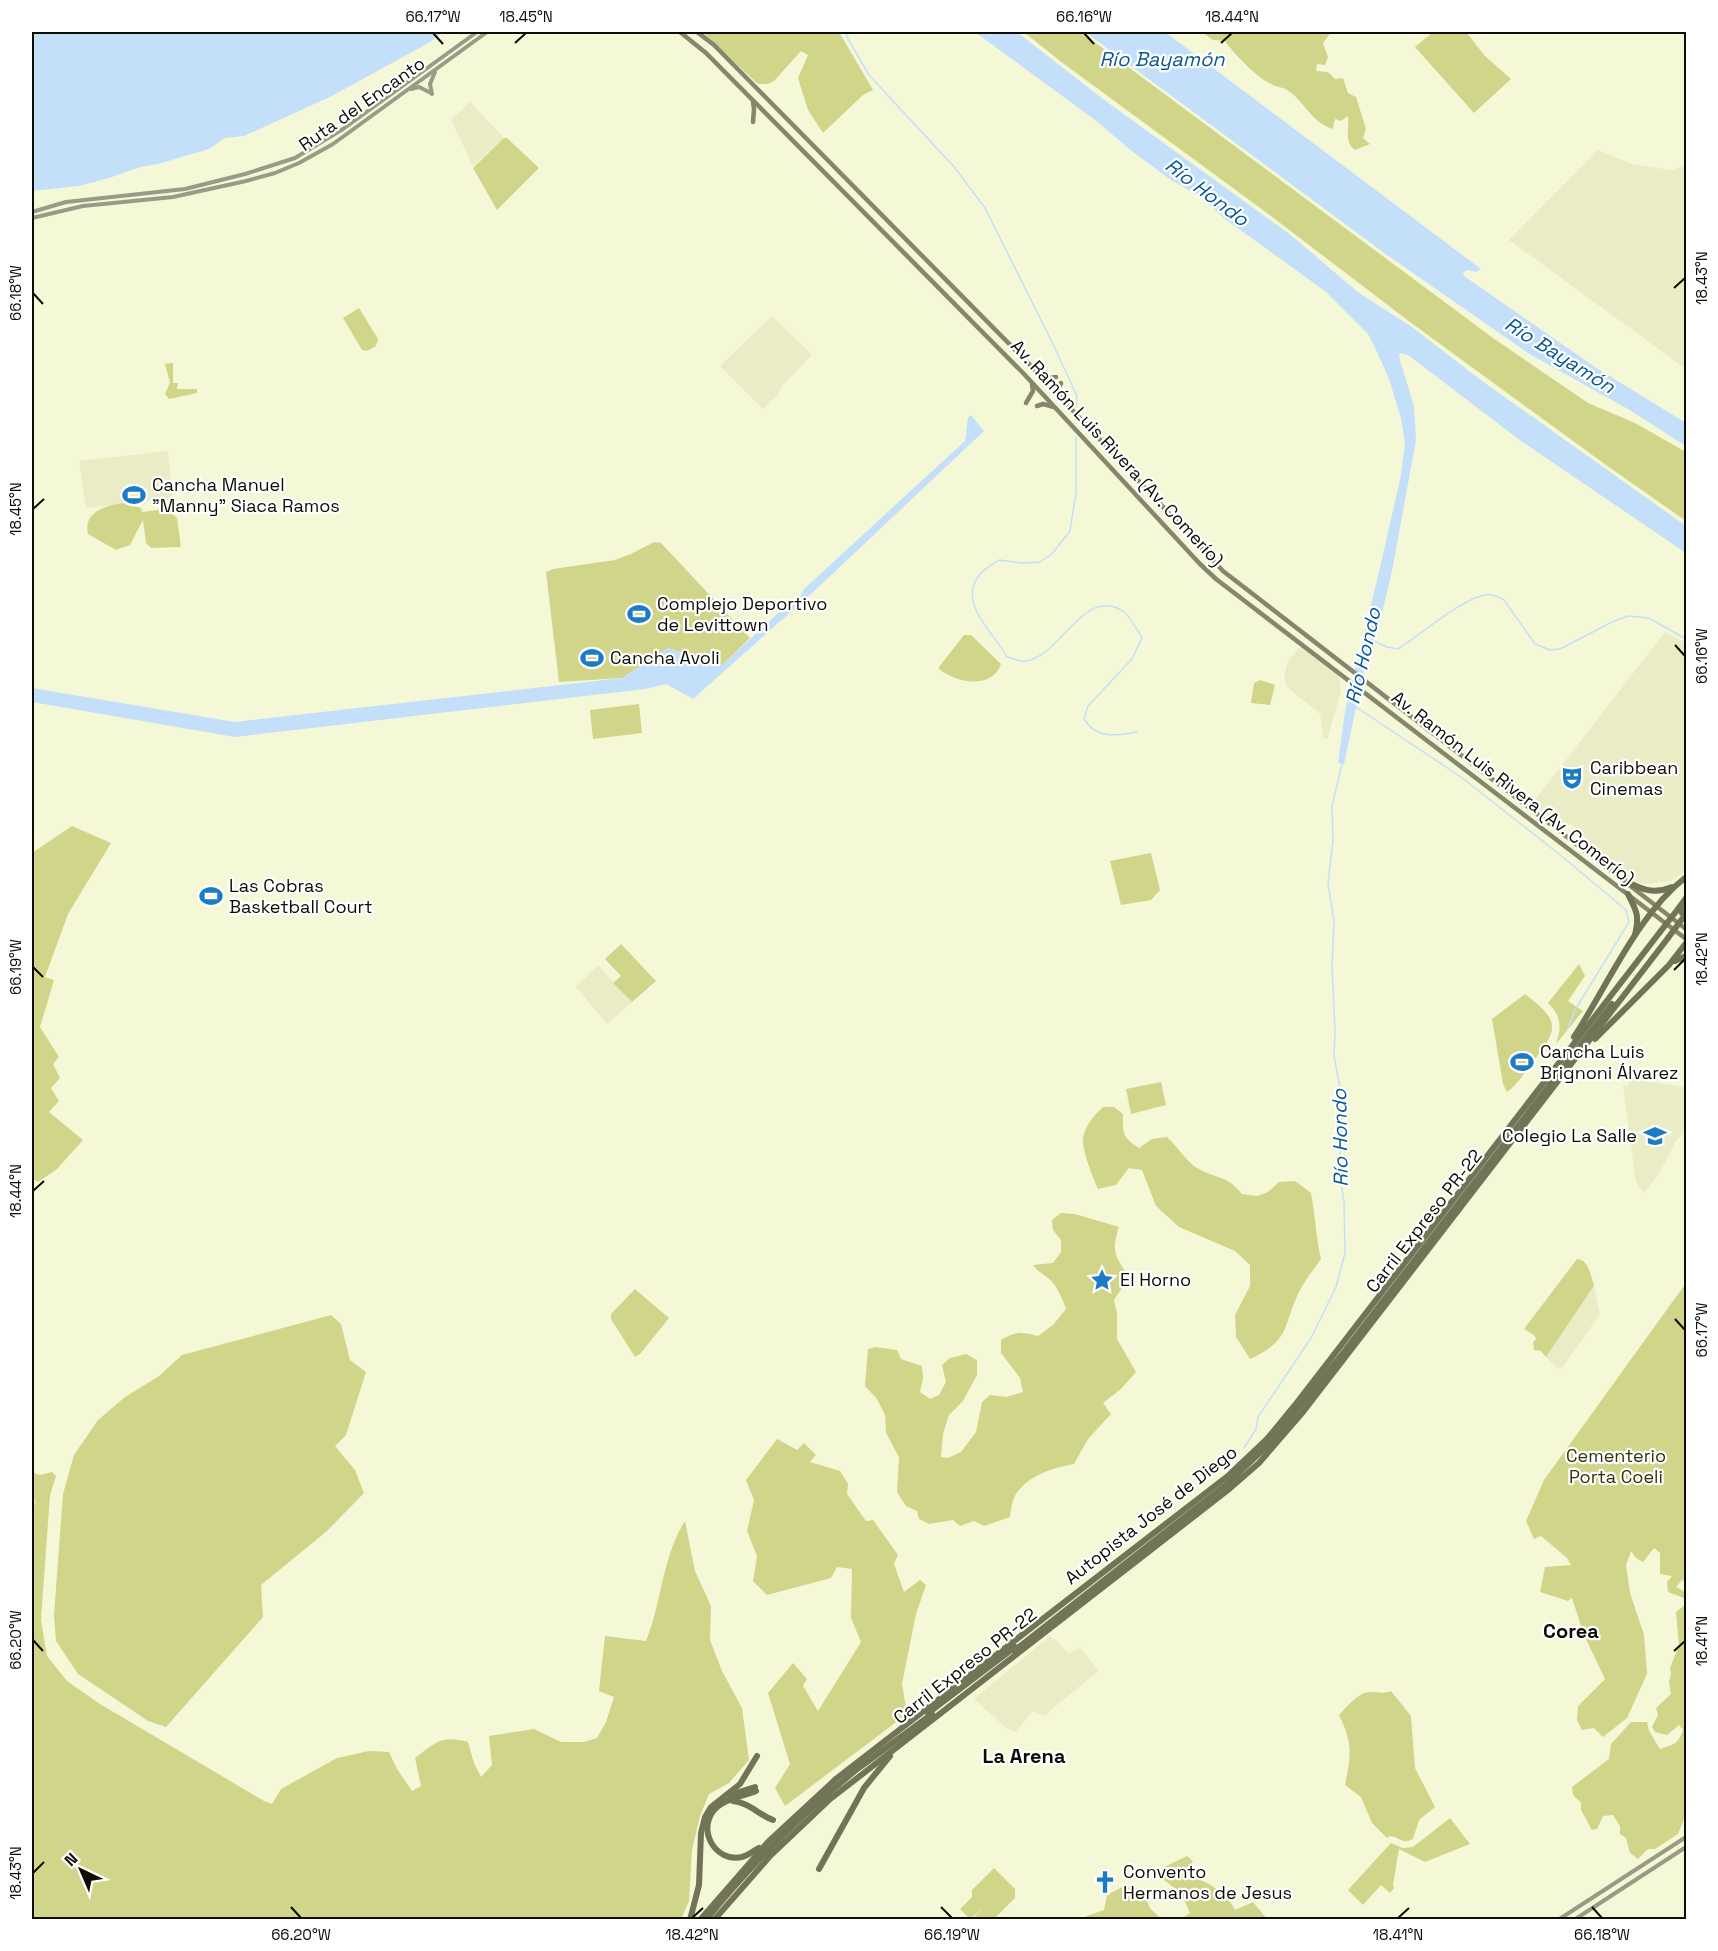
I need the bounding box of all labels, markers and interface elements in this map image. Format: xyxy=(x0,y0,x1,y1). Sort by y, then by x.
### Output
text: 66.17°W xyxy=(405,7,461,26)
text: 18.45°N xyxy=(499,7,553,26)
text: 66.16°W xyxy=(1056,7,1112,26)
text: 18.44°N xyxy=(1205,7,1259,26)
water label: Río Bayamón xyxy=(1099,46,1225,72)
street label: Ruta del Encanto xyxy=(294,51,429,156)
water label: Río Hondo xyxy=(1160,152,1254,232)
text: 18.43°N xyxy=(1692,251,1711,305)
text: 66.18°W xyxy=(6,265,25,321)
water label: Río Bayamón xyxy=(1500,311,1621,400)
street label: Av. Ramón Luis Rivera (Av. Comerío) xyxy=(1006,334,1229,571)
place label: Cancha Manuel "Manny" Siaca Ramos xyxy=(152,473,340,517)
text: 18.45°N xyxy=(6,482,25,536)
sports icon: Cancha Manuel "Manny" Siaca Ramos xyxy=(121,482,147,508)
place label: Complejo Deportivo de Levittown xyxy=(657,592,827,636)
sports icon: Complejo Deportivo de Levittown xyxy=(626,601,652,627)
water label: Río Hondo xyxy=(1339,605,1387,707)
text: 66.16°W xyxy=(1692,628,1711,684)
sports icon: Cancha Avoli xyxy=(579,645,605,671)
place label: Cancha Avoli xyxy=(610,646,720,669)
street label: Av. Ramón Luis Rivera (Av. Comerío) xyxy=(1387,686,1639,890)
place label: Caribbean Cinemas xyxy=(1590,756,1678,800)
theatre icon: Caribbean Cinemas xyxy=(1559,765,1585,791)
place label: Las Cobras Basketball Court xyxy=(229,874,373,918)
sports icon: Las Cobras Basketball Court xyxy=(198,883,224,909)
text: 18.42°N xyxy=(1692,932,1711,986)
text: 66.19°W xyxy=(6,939,25,995)
place label: Cancha Luis Brignoni Álvarez xyxy=(1540,1040,1678,1084)
sports icon: Cancha Luis Brignoni Álvarez xyxy=(1509,1049,1535,1075)
water label: Río Hondo xyxy=(1326,1088,1354,1187)
school or university icon: Colegio La Salle xyxy=(1642,1123,1668,1149)
place label: Colegio La Salle xyxy=(1502,1124,1637,1147)
street label: Carril Expreso PR-22 xyxy=(1360,1144,1487,1297)
text: 18.44°N xyxy=(6,1164,25,1218)
place icon: El Horno xyxy=(1089,1267,1115,1293)
place label: El Horno xyxy=(1120,1268,1191,1291)
text: 66.17°W xyxy=(1692,1302,1711,1358)
street label: Autopista José de Diego xyxy=(1060,1440,1242,1589)
park label: Cementerio Porta Coeli xyxy=(1566,1444,1666,1488)
street label: Carril Expreso PR-22 xyxy=(888,1602,1041,1729)
text: 66.20°W xyxy=(6,1610,25,1670)
text: 18.41°N xyxy=(1692,1616,1711,1666)
district label: Corea xyxy=(1543,1618,1599,1644)
district label: La Arena xyxy=(983,1743,1066,1769)
north arrow xyxy=(51,1840,111,1900)
text: 18.43°N xyxy=(6,1846,25,1900)
text: N xyxy=(60,1848,82,1871)
place label: Convento Hermanos de Jesus xyxy=(1123,1860,1292,1904)
church icon: Convento Hermanos de Jesus xyxy=(1092,1869,1118,1895)
text: 66.20°W xyxy=(271,1925,331,1944)
text: 18.42°N xyxy=(665,1925,719,1944)
text: 66.19°W xyxy=(924,1925,980,1944)
text: 18.41°N xyxy=(1373,1925,1423,1944)
text: 66.18°W xyxy=(1574,1925,1630,1944)

